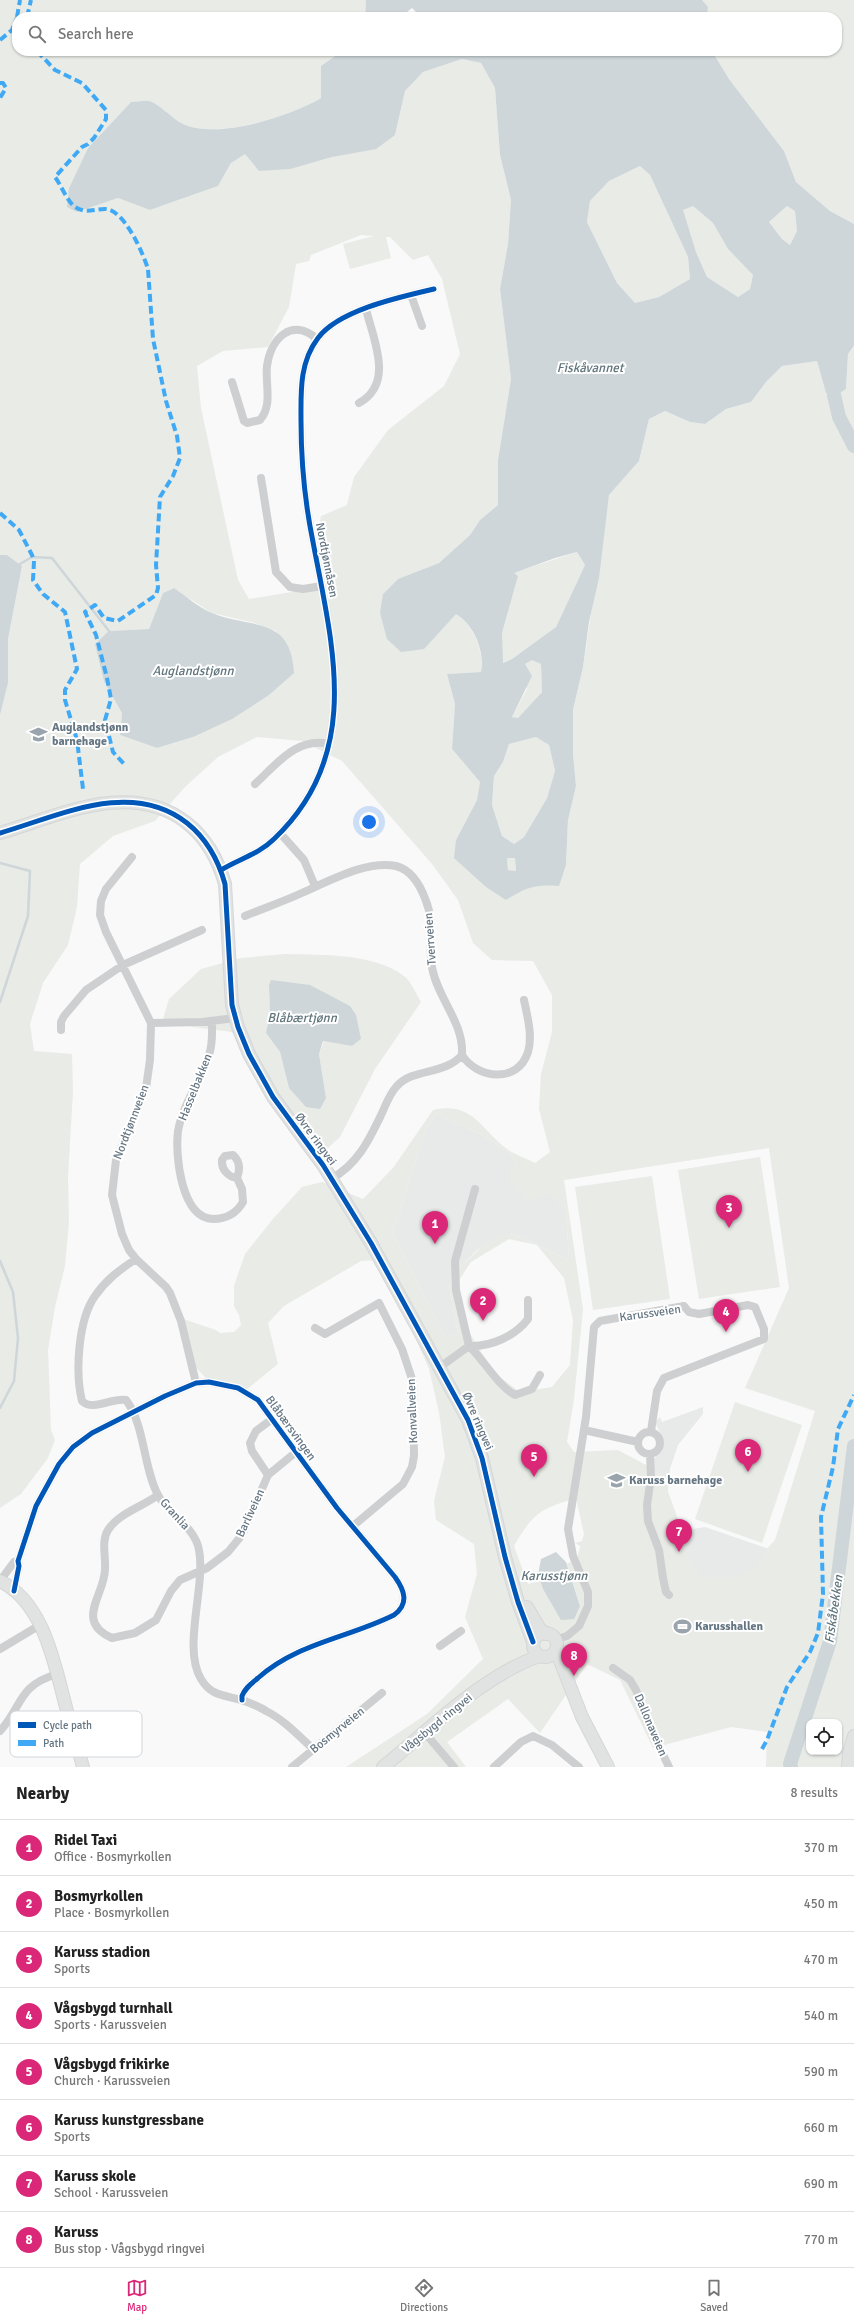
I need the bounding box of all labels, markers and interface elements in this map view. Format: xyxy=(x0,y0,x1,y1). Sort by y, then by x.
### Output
search box xyxy=(12,12,842,56)
icon: search xyxy=(26,23,48,45)
text: Search here xyxy=(58,25,134,43)
water label: Fiskåvannet xyxy=(557,360,625,376)
street label: Nordtjønnåsen xyxy=(312,521,341,599)
water label: Auglandstjønn xyxy=(152,663,234,679)
place label: Auglandstjønn barnehage xyxy=(52,720,129,749)
school or university icon: Auglandstjønn barnehage xyxy=(29,724,49,744)
your location xyxy=(359,812,379,832)
street label: Tverrveien xyxy=(421,912,440,966)
water label: Blåbærtjønn xyxy=(267,1010,338,1026)
street label: Hasselbakken xyxy=(175,1051,216,1123)
street label: Nordtjønnveien xyxy=(110,1083,153,1162)
street label: Øvre ringvei xyxy=(291,1110,340,1169)
pin: 3 xyxy=(716,1195,742,1228)
pin: 1 xyxy=(422,1211,448,1244)
pin: 2 xyxy=(470,1288,496,1321)
pin: 4 xyxy=(713,1299,739,1332)
street label: Karussveien xyxy=(618,1302,682,1325)
street label: Konvallveien xyxy=(404,1378,421,1444)
street label: Øvre ringvei xyxy=(459,1390,496,1452)
street label: Blåbærsvingen xyxy=(262,1393,319,1464)
pin: 6 xyxy=(735,1439,761,1472)
pin: 5 xyxy=(521,1444,547,1477)
school or university icon: Karuss barnehage xyxy=(606,1470,626,1490)
place label: Karuss barnehage xyxy=(629,1473,722,1488)
street label: Barliveien xyxy=(233,1487,268,1540)
street label: Granlia xyxy=(157,1495,193,1533)
pin: 7 xyxy=(666,1519,692,1552)
water label: Karusstjønn xyxy=(521,1568,588,1584)
water label: Fiskåbekken xyxy=(821,1573,847,1644)
sports icon: Karusshallen xyxy=(672,1616,692,1636)
place label: Karusshallen xyxy=(695,1619,763,1634)
pin: 8 xyxy=(561,1643,587,1676)
street label: Vågsbygd ringvei xyxy=(399,1690,476,1756)
street label: Dallonaveien xyxy=(631,1692,670,1759)
street label: Bosmyrveien xyxy=(307,1704,368,1757)
legend xyxy=(10,1711,142,1757)
text: Cycle path xyxy=(43,1719,92,1732)
map controls xyxy=(806,1719,842,1755)
button: locate xyxy=(806,1719,842,1755)
text: Path xyxy=(43,1737,64,1750)
text: Nearby xyxy=(16,1783,69,1804)
text: 8 results xyxy=(790,1785,838,1801)
text: Ridel Taxi xyxy=(54,1831,117,1849)
text: 1 xyxy=(25,1840,33,1856)
text: 370 m xyxy=(804,1840,838,1856)
text: Office · Bosmyrkollen xyxy=(54,1849,172,1865)
text: Bosmyrkollen xyxy=(54,1887,143,1905)
text: 2 xyxy=(25,1896,33,1912)
text: 450 m xyxy=(804,1896,838,1912)
text: Place · Bosmyrkollen xyxy=(54,1905,169,1921)
text: Karuss stadion xyxy=(54,1943,150,1961)
text: 3 xyxy=(25,1952,33,1968)
text: 470 m xyxy=(804,1952,838,1968)
text: Sports xyxy=(54,1961,90,1977)
text: Vågsbygd turnhall xyxy=(54,1999,173,2017)
text: 4 xyxy=(25,2008,33,2024)
text: 540 m xyxy=(804,2008,838,2024)
text: Sports · Karussveien xyxy=(54,2017,167,2033)
text: Vågsbygd frikirke xyxy=(54,2055,169,2073)
text: 5 xyxy=(25,2064,33,2080)
text: 590 m xyxy=(804,2064,838,2080)
text: Church · Karussveien xyxy=(54,2073,170,2089)
text: Karuss kunstgressbane xyxy=(54,2111,204,2129)
text: 6 xyxy=(25,2120,33,2136)
text: 660 m xyxy=(804,2120,838,2136)
text: Sports xyxy=(54,2129,90,2145)
text: Karuss skole xyxy=(54,2167,136,2185)
text: 7 xyxy=(25,2176,33,2192)
text: 690 m xyxy=(804,2176,838,2192)
text: School · Karussveien xyxy=(54,2185,168,2201)
text: Karuss xyxy=(54,2223,98,2241)
text: 8 xyxy=(25,2232,33,2248)
text: 770 m xyxy=(804,2232,838,2248)
text: Bus stop · Vågsbygd ringvei xyxy=(54,2241,205,2257)
tab: Map xyxy=(126,2277,148,2314)
tab: Directions xyxy=(400,2277,448,2314)
tab: Saved xyxy=(700,2277,728,2314)

